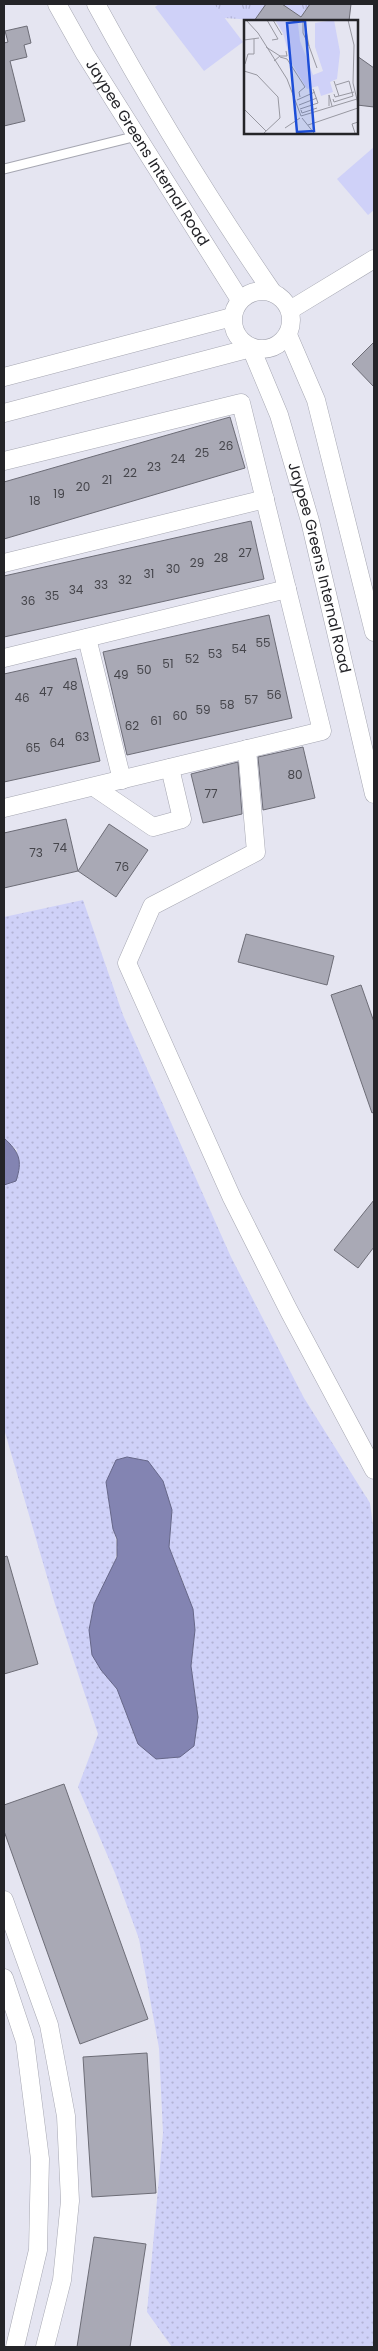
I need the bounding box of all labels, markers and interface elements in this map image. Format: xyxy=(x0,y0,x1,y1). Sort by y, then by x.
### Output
inset map xyxy=(244,20,358,134)
street label: Jaypee Greens Internal Road xyxy=(81,55,214,250)
house number: 26 xyxy=(219,437,233,454)
house number: 25 xyxy=(195,444,209,461)
house number: 24 xyxy=(171,450,186,467)
house number: 23 xyxy=(147,458,161,475)
street label: Jaypee Greens Internal Road xyxy=(283,459,356,675)
house number: 22 xyxy=(123,464,137,481)
house number: 21 xyxy=(102,471,112,488)
house number: 20 xyxy=(76,478,90,495)
house number: 19 xyxy=(53,485,65,502)
house number: 18 xyxy=(29,492,41,509)
house number: 27 xyxy=(238,544,252,561)
house number: 28 xyxy=(214,549,228,566)
house number: 29 xyxy=(190,554,204,571)
house number: 30 xyxy=(166,560,180,577)
house number: 31 xyxy=(144,565,154,582)
house number: 32 xyxy=(118,571,132,588)
house number: 33 xyxy=(94,576,108,593)
house number: 34 xyxy=(69,581,84,598)
house number: 35 xyxy=(45,587,59,604)
house number: 36 xyxy=(21,592,35,609)
house number: 55 xyxy=(255,634,271,651)
house number: 54 xyxy=(231,640,247,657)
house number: 53 xyxy=(208,645,222,662)
house number: 52 xyxy=(185,650,199,667)
house number: 51 xyxy=(162,655,174,672)
house number: 50 xyxy=(136,661,152,678)
house number: 49 xyxy=(113,666,129,683)
house number: 48 xyxy=(62,677,78,694)
house number: 47 xyxy=(39,683,53,700)
house number: 56 xyxy=(266,686,282,703)
house number: 46 xyxy=(14,689,30,706)
house number: 57 xyxy=(244,691,258,708)
house number: 58 xyxy=(219,696,235,713)
house number: 59 xyxy=(195,701,211,718)
house number: 60 xyxy=(172,707,188,724)
house number: 61 xyxy=(150,712,162,729)
house number: 62 xyxy=(125,717,139,734)
house number: 63 xyxy=(75,728,89,745)
house number: 64 xyxy=(49,734,65,751)
house number: 65 xyxy=(25,739,41,756)
house number: 80 xyxy=(287,766,303,783)
house number: 77 xyxy=(204,785,218,802)
house number: 74 xyxy=(53,839,67,856)
house number: 73 xyxy=(29,844,43,861)
house number: 76 xyxy=(115,858,129,875)

